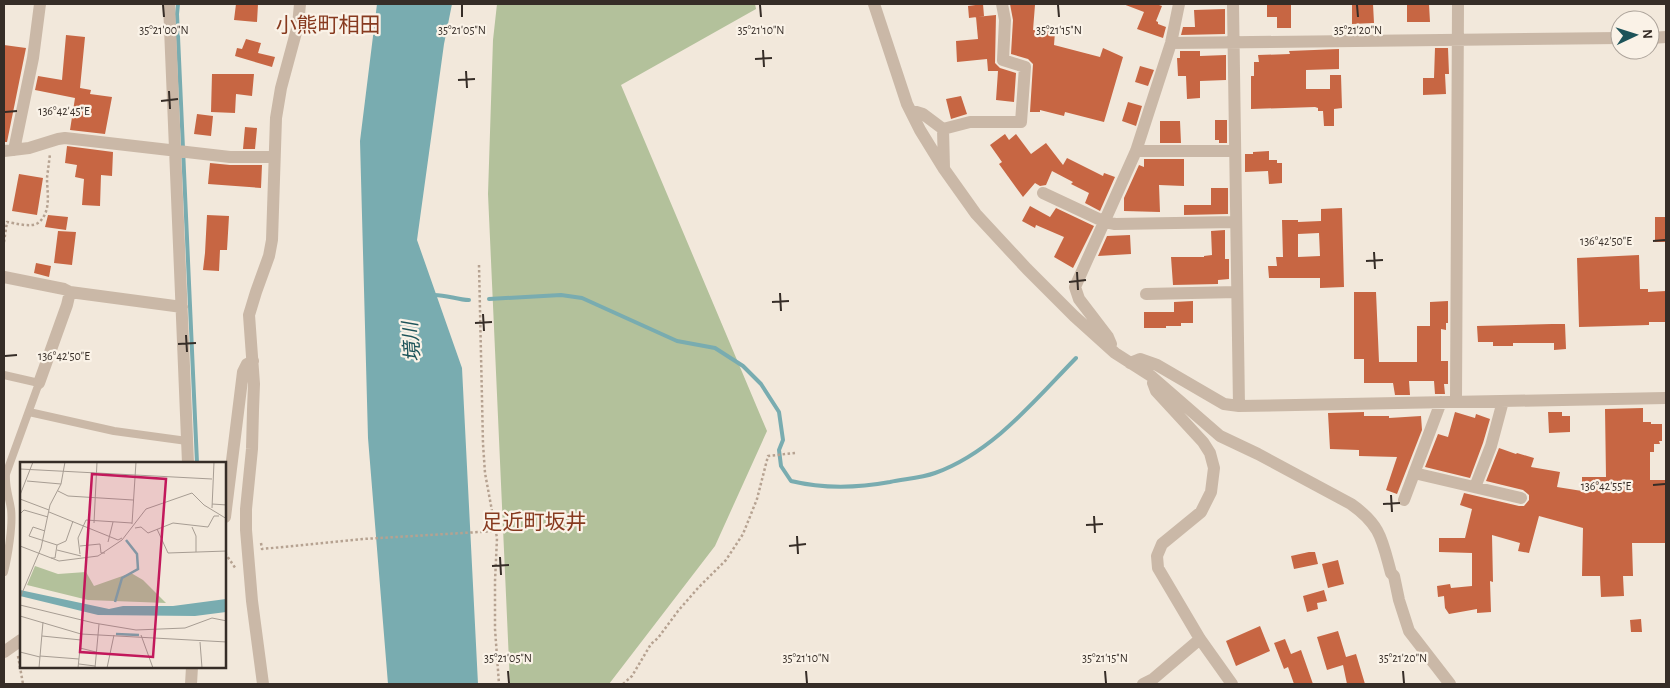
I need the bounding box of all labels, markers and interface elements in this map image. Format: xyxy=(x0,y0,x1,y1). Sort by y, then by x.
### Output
north arrow xyxy=(1610,10,1660,60)
district label: 小熊町相田 xyxy=(276,14,381,36)
text: 35°21'00"N xyxy=(139,24,189,36)
text: 35°21'05"N xyxy=(438,24,486,36)
text: 35°21'10"N xyxy=(737,24,785,36)
text: 35°21'15"N xyxy=(1036,24,1082,36)
text: 35°21'20"N xyxy=(1334,24,1382,36)
text: N xyxy=(1640,29,1654,40)
text: 136°42'45"E xyxy=(38,105,90,117)
text: 136°42'50"E xyxy=(1580,235,1632,247)
water label: 境川 xyxy=(399,319,423,363)
text: 136°42'50"E xyxy=(38,350,90,362)
inset map xyxy=(20,462,226,668)
text: 136°42'55"E xyxy=(1581,480,1632,492)
district label: 足近町坂井 xyxy=(482,511,587,533)
text: 35°21'05"N xyxy=(484,652,532,664)
text: 35°21'10"N xyxy=(782,652,830,664)
text: 35°21'15"N xyxy=(1082,652,1128,664)
text: 35°21'20"N xyxy=(1379,652,1427,664)

